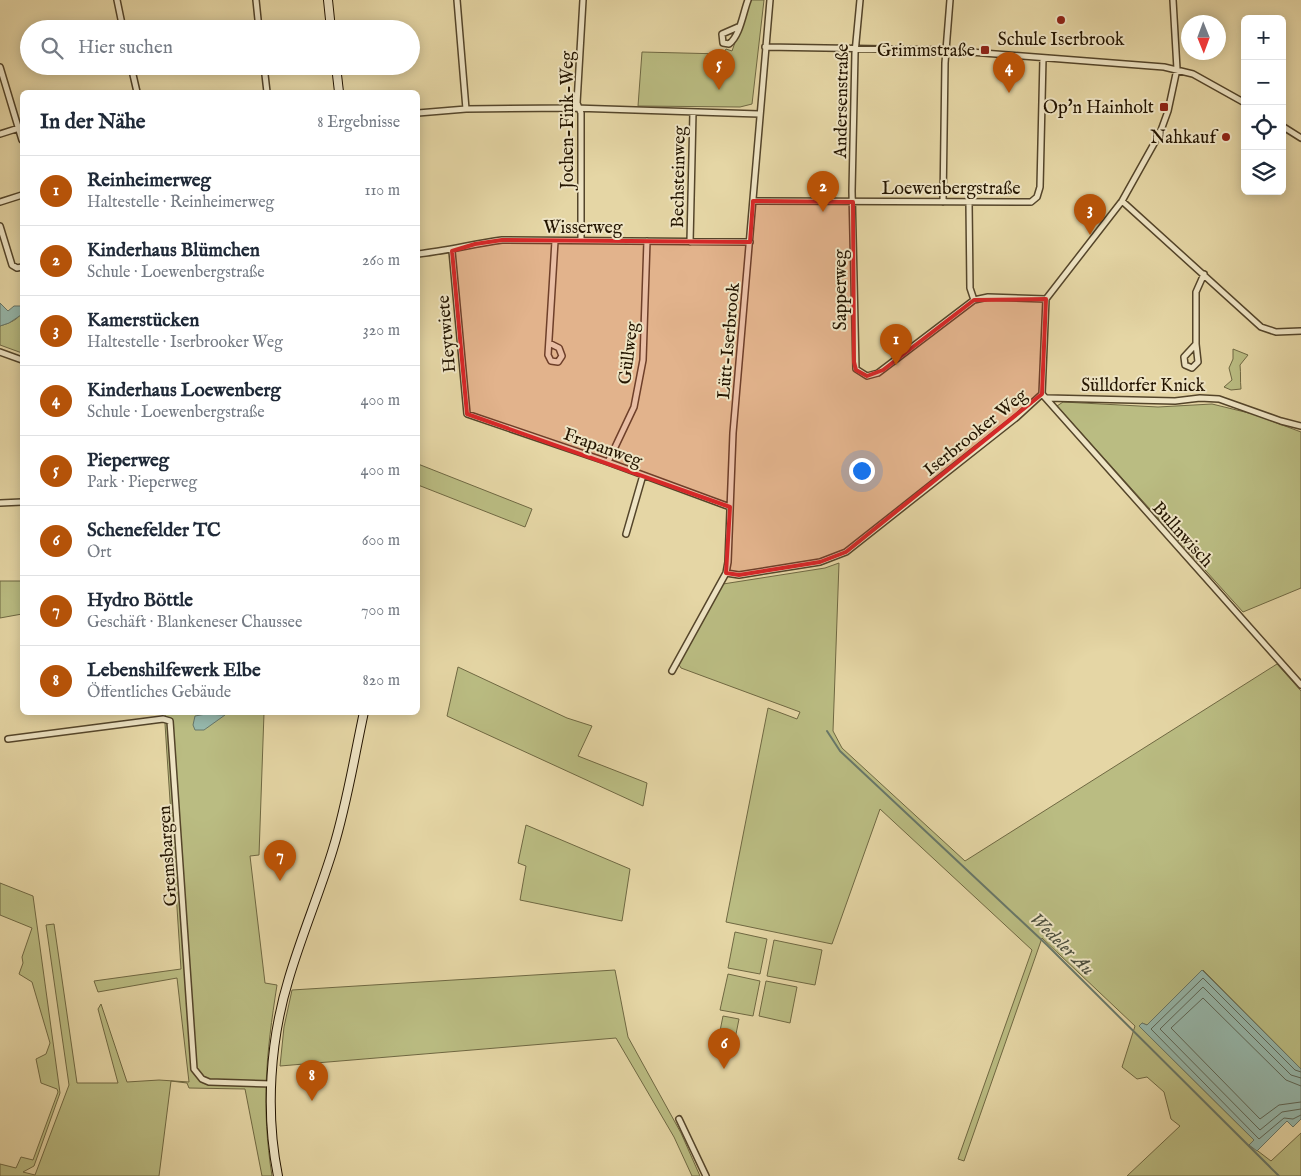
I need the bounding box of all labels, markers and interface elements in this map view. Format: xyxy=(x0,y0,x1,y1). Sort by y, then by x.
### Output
marker: Schule Iserbrook xyxy=(1055,14,1067,26)
north arrow xyxy=(1181,15,1226,60)
map controls xyxy=(1241,15,1286,195)
button: + xyxy=(1241,15,1286,60)
search box xyxy=(20,20,420,75)
place label: Schule Iserbrook xyxy=(998,29,1125,52)
icon: search xyxy=(38,34,66,62)
text: Hier suchen xyxy=(78,36,173,60)
place label: Grimmstraße xyxy=(877,40,975,63)
street label: Andersenstraße xyxy=(830,43,855,160)
marker: Grimmstraße xyxy=(979,44,991,56)
pin: 5 xyxy=(703,49,735,90)
street label: Jochen-Fink-Weg xyxy=(557,51,580,191)
pin: 4 xyxy=(993,52,1025,93)
button: − xyxy=(1241,60,1286,105)
place label: Op'n Hainholt xyxy=(1043,97,1154,120)
marker: Op'n Hainholt xyxy=(1158,101,1170,113)
button: locate xyxy=(1241,105,1286,150)
text: In der Nähe xyxy=(40,109,146,136)
text: 8 Ergebnisse xyxy=(317,113,400,133)
street label: Bechsteinweg xyxy=(667,125,692,228)
place label: Nahkauf xyxy=(1150,127,1219,150)
marker: Nahkauf xyxy=(1220,131,1232,143)
button: layers xyxy=(1241,150,1286,195)
text: Reinheimerweg xyxy=(87,169,211,193)
pin: 2 xyxy=(807,171,839,212)
street label: Loewenbergstraße xyxy=(881,178,1021,201)
text: 1 xyxy=(53,181,59,201)
text: 110 m xyxy=(364,181,400,201)
text: Haltestelle · Reinheimerweg xyxy=(87,193,274,213)
pin: 3 xyxy=(1074,194,1106,235)
street label: Wisserweg xyxy=(543,217,623,240)
text: Kinderhaus Blümchen xyxy=(87,239,260,263)
street label: Sapperweg xyxy=(830,249,853,331)
text: 2 xyxy=(52,251,60,271)
text: 260 m xyxy=(362,251,400,271)
text: Schule · Loewenbergstraße xyxy=(87,263,265,283)
street label: Lütt-Iserbrook xyxy=(713,282,746,400)
street label: Heytwiete xyxy=(433,294,462,374)
text: Kamerstücken xyxy=(87,309,199,333)
street label: Güllweg xyxy=(614,320,645,386)
text: 3 xyxy=(53,321,59,341)
text: 320 m xyxy=(363,321,400,341)
pin: 1 xyxy=(880,324,912,365)
text: Haltestelle · Iserbrooker Weg xyxy=(87,333,283,353)
street label: Sülldorfer Knick xyxy=(1081,375,1205,398)
text: Kinderhaus Loewenberg xyxy=(87,379,281,403)
street label: Iserbrooker Weg xyxy=(919,384,1033,482)
text: 4 xyxy=(52,391,60,411)
text: 400 m xyxy=(361,391,400,411)
text: Schule · Loewenbergstraße xyxy=(87,403,265,423)
street label: Frapanweg xyxy=(560,424,645,473)
text: Pieperweg xyxy=(87,449,169,473)
your location xyxy=(849,458,875,484)
text: 5 xyxy=(53,461,59,481)
text: 400 m xyxy=(361,461,400,481)
text: Park · Pieperweg xyxy=(87,473,197,493)
street label: Bullnwisch xyxy=(1146,497,1218,573)
text: Schenefelder TC xyxy=(87,519,221,543)
text: 6 xyxy=(53,531,59,551)
text: 600 m xyxy=(362,531,400,551)
text: Ort xyxy=(87,543,112,563)
text: Hydro Böttle xyxy=(87,589,193,613)
text: 7 xyxy=(52,601,60,621)
text: 700 m xyxy=(361,601,400,621)
text: Geschäft · Blankeneser Chaussee xyxy=(87,613,302,633)
text: Lebenshilfewerk Elbe xyxy=(87,659,261,683)
text: 8 xyxy=(53,671,59,691)
text: 820 m xyxy=(363,671,400,691)
text: Öffentliches Gebäude xyxy=(87,683,231,703)
street label: Gremsbargen xyxy=(153,804,183,907)
pin: 7 xyxy=(264,840,296,881)
water label: Wedeler Au xyxy=(1024,908,1099,981)
pin: 6 xyxy=(708,1028,740,1069)
pin: 8 xyxy=(296,1060,328,1101)

